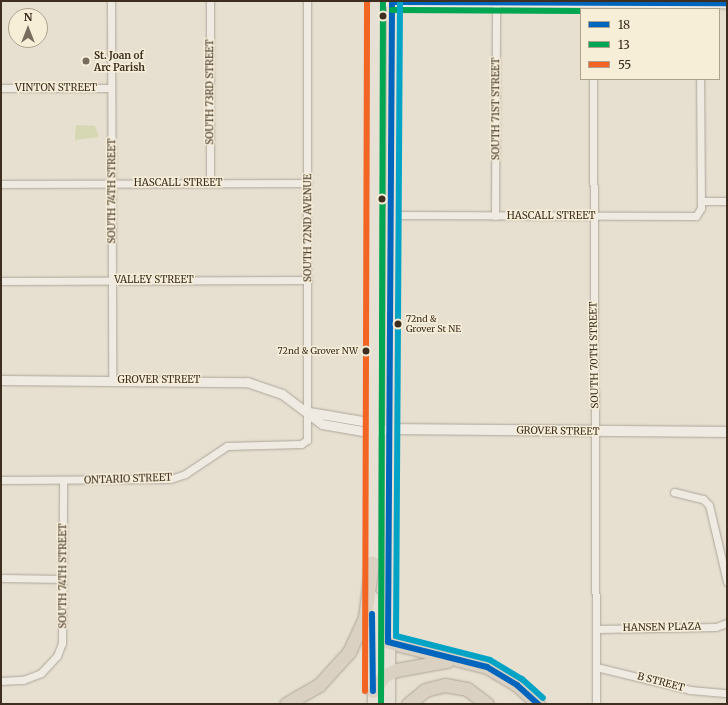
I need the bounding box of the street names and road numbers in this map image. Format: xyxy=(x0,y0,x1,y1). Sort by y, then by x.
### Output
street label: SOUTH 73RD STREET xyxy=(204,39,216,145)
street label: SOUTH 71ST STREET xyxy=(490,58,502,160)
street label: VINTON STREET xyxy=(15,82,97,94)
street label: SOUTH 74TH STREET xyxy=(106,138,118,244)
street label: SOUTH 72ND AVENUE xyxy=(302,174,314,282)
street label: HASCALL STREET xyxy=(134,177,222,189)
street label: HASCALL STREET xyxy=(507,210,595,222)
street label: VALLEY STREET xyxy=(114,274,194,286)
street label: SOUTH 70TH STREET xyxy=(587,301,601,409)
street label: GROVER STREET xyxy=(117,374,201,386)
street label: GROVER STREET xyxy=(516,424,600,438)
street label: ONTARIO STREET xyxy=(84,471,172,487)
street label: SOUTH 74TH STREET xyxy=(57,523,69,629)
street label: HANSEN PLAZA xyxy=(623,620,701,634)
street label: B STREET xyxy=(636,670,686,694)

